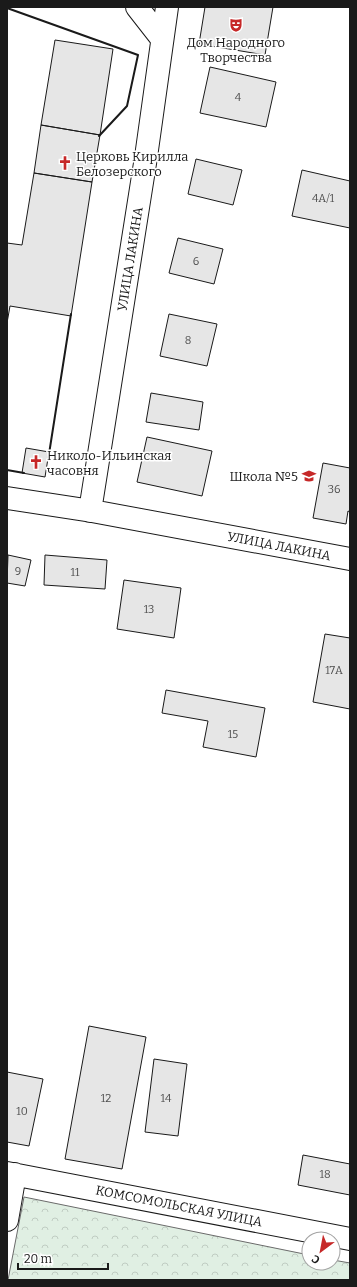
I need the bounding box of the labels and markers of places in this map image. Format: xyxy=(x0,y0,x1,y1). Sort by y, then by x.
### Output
theatre icon: Дом Народного Творчества xyxy=(228,17,244,33)
place label: Дом Народного Творчества xyxy=(187,35,285,65)
place label: Церковь Кирилла Белозерского xyxy=(76,149,189,179)
church icon: Церковь Кирилла Белозерского xyxy=(57,155,73,171)
place label: Николо-Ильинская часовня xyxy=(46,448,172,478)
church icon: Николо-Ильинская часовня xyxy=(28,454,44,470)
school or university icon: Школа №5 xyxy=(301,468,317,484)
place label: Школа №5 xyxy=(229,469,298,484)

